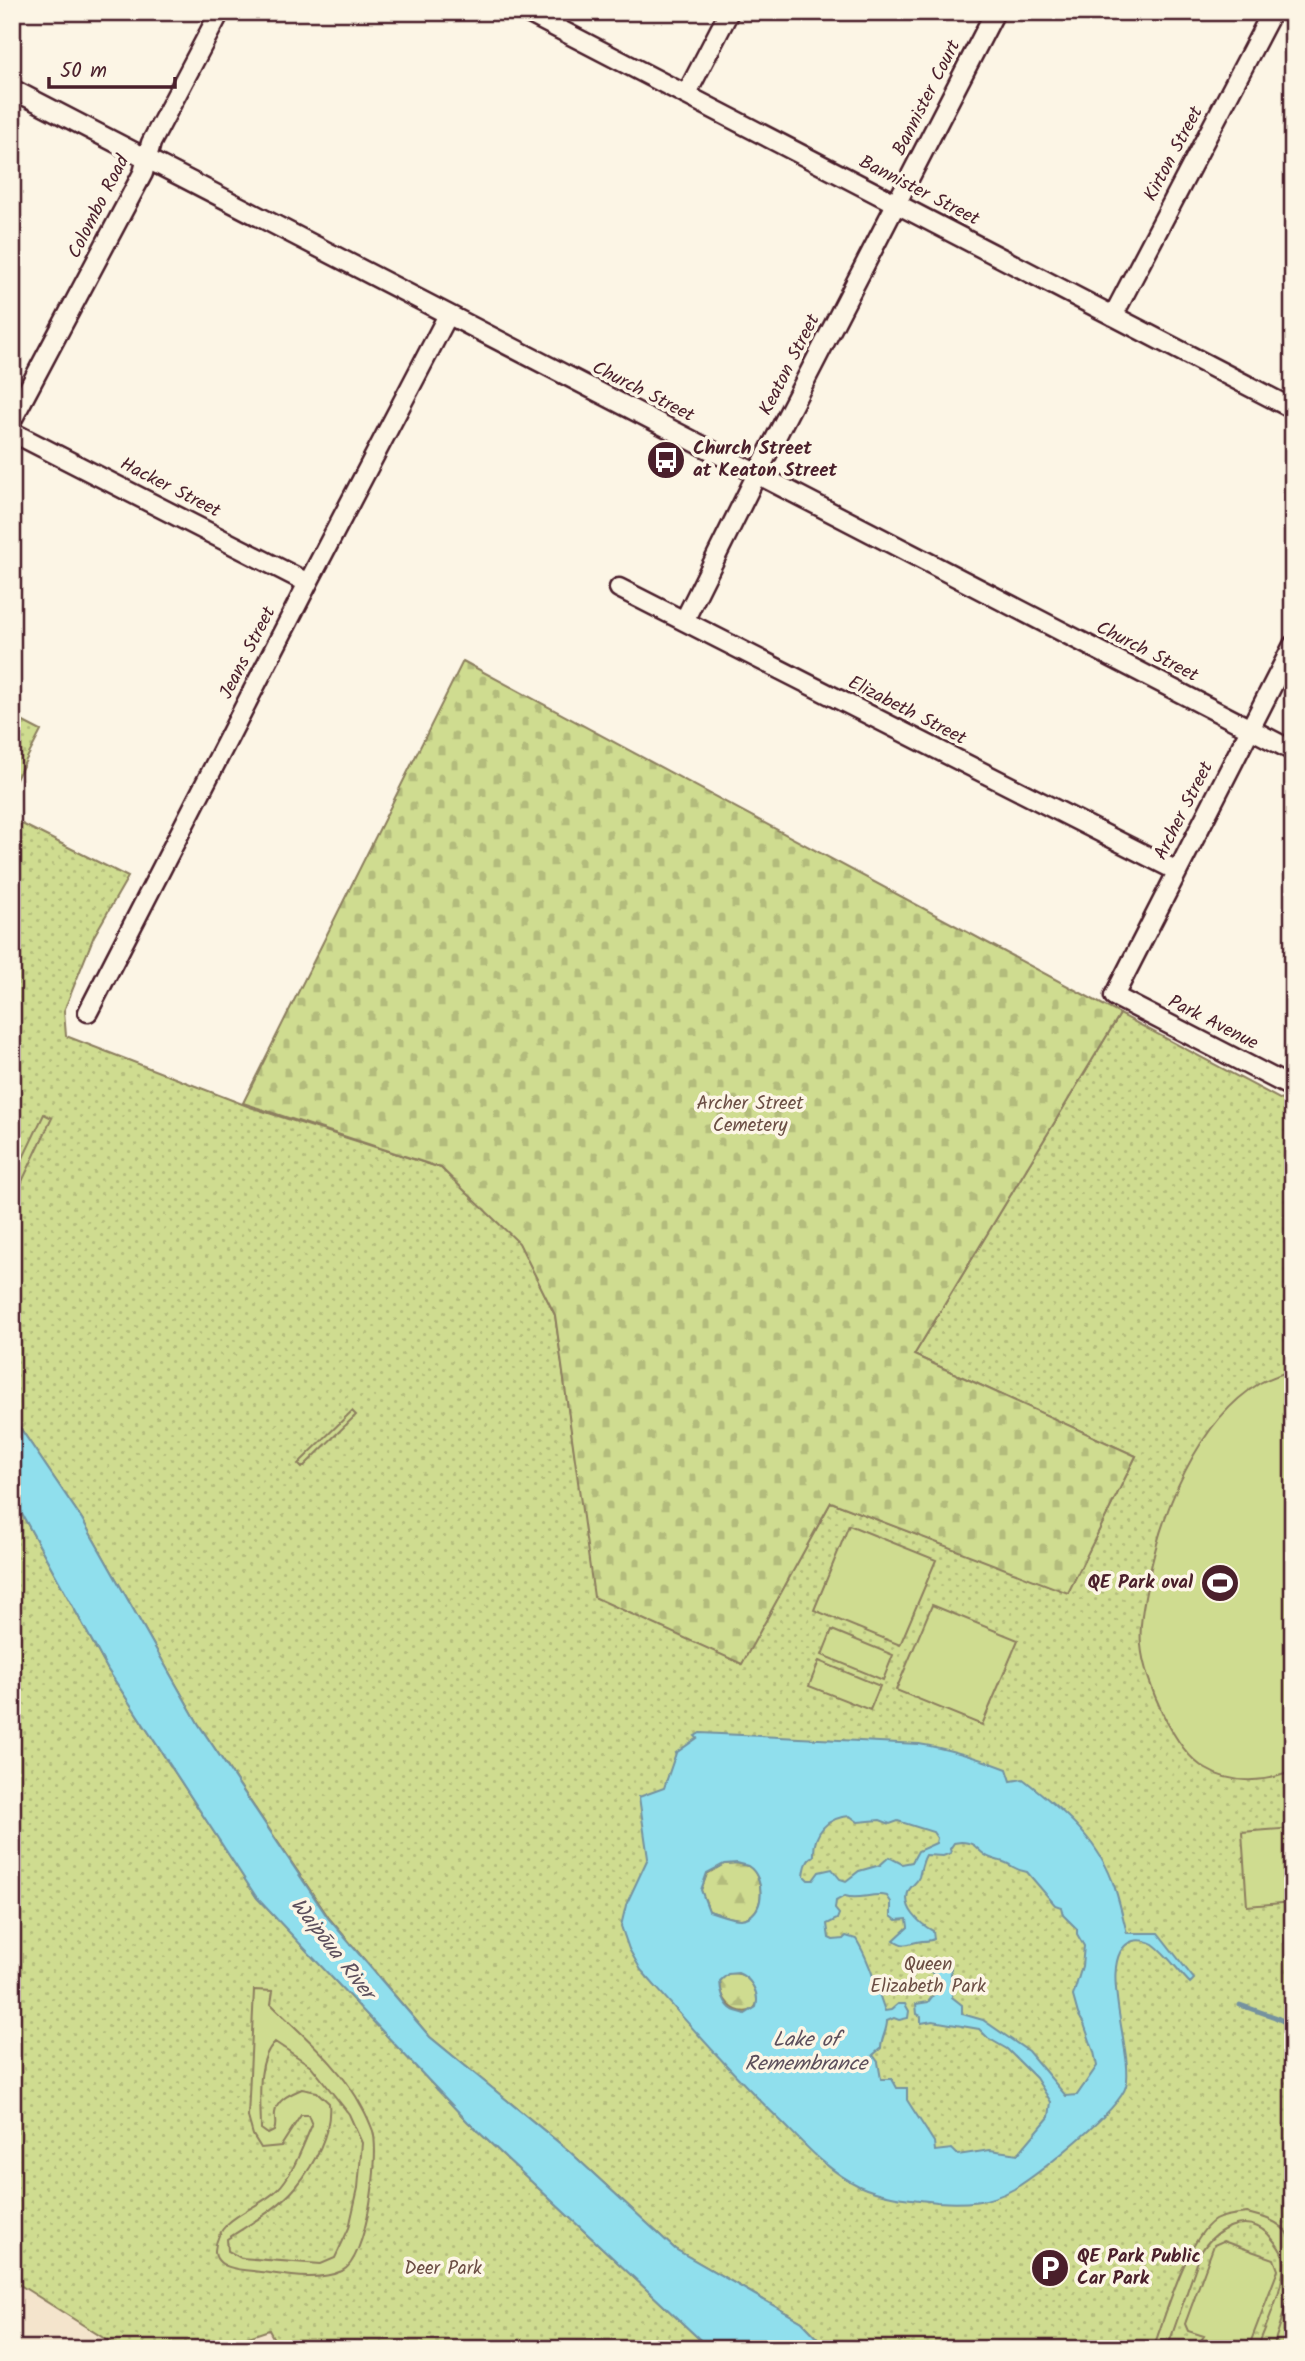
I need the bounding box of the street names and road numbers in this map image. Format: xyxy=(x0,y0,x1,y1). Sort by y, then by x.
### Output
street label: Bannister Court xyxy=(885,34,969,161)
street label: Kirton Street xyxy=(1136,101,1212,207)
street label: Bannister Street xyxy=(853,148,985,235)
street label: Colombo Road xyxy=(60,150,138,264)
street label: Keaton Street xyxy=(752,308,829,421)
street label: Church Street xyxy=(587,353,700,431)
street label: Hacker Street xyxy=(114,450,226,527)
street label: Jeans Street xyxy=(212,601,284,705)
street label: Church Street xyxy=(1091,613,1204,691)
street label: Elizabeth Street xyxy=(843,668,972,754)
street label: Archer Street xyxy=(1146,756,1222,866)
street label: Park Avenue xyxy=(1163,987,1264,1059)

